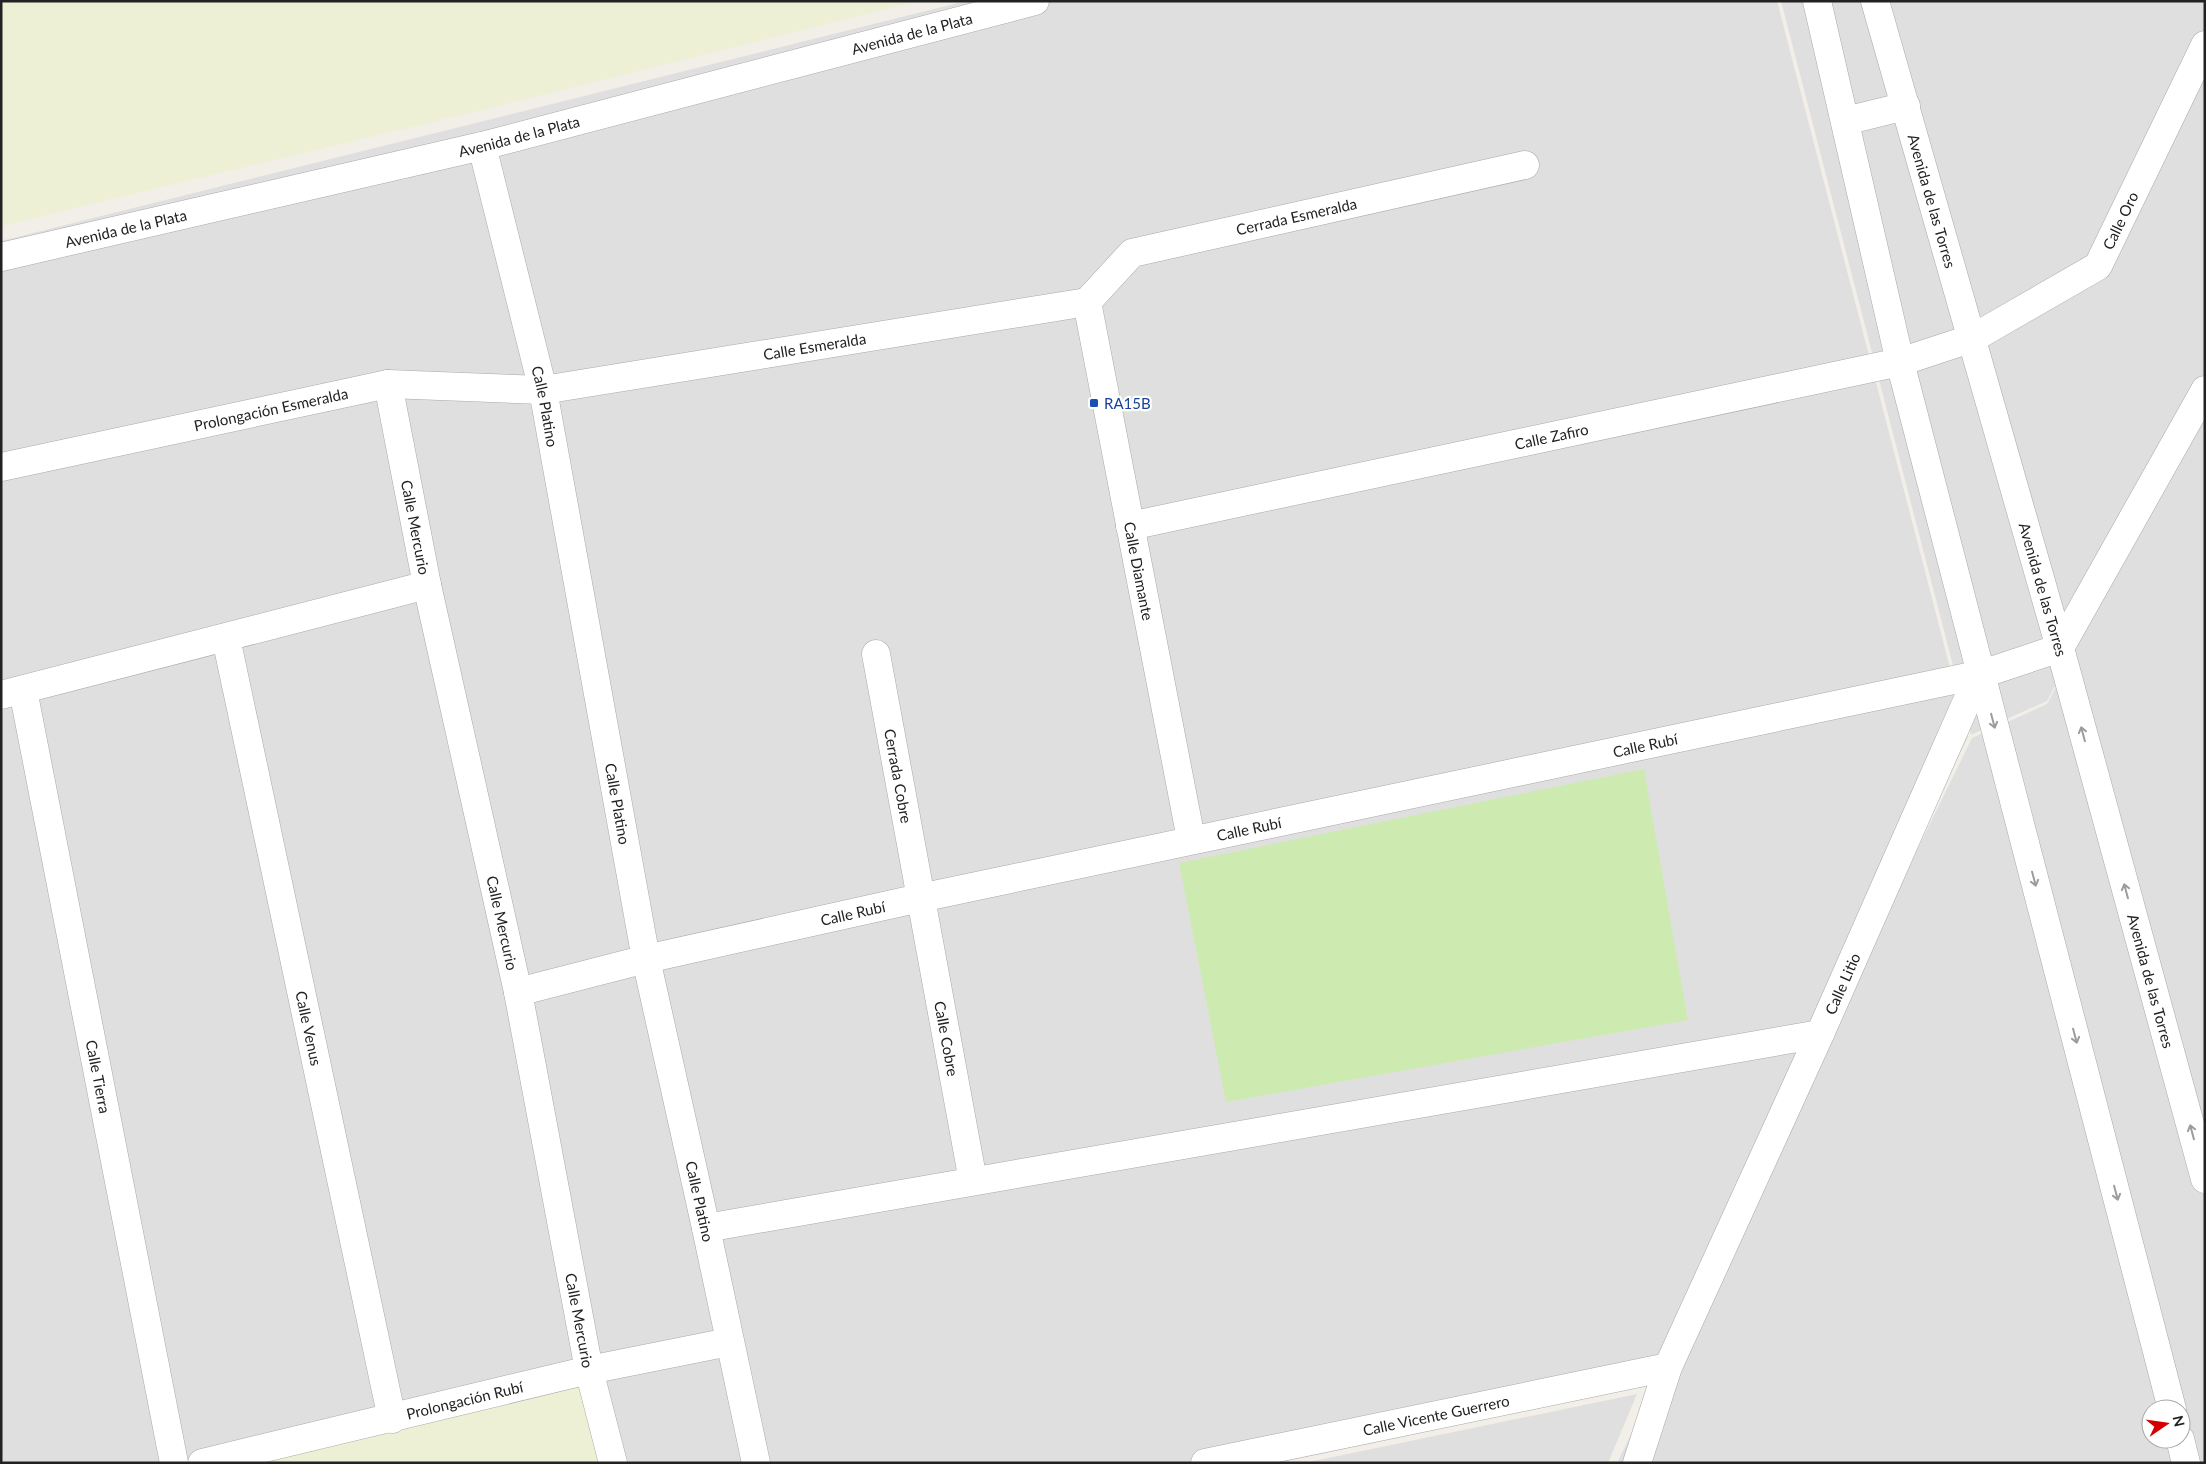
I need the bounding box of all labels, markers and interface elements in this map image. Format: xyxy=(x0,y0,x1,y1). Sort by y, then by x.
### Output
street label: Avenida de la Plata xyxy=(849,9,974,58)
street label: Avenida de la Plata xyxy=(457,112,582,160)
street label: Avenida de las Torres xyxy=(1905,132,1960,270)
street label: Calle Oro xyxy=(2098,189,2142,252)
street label: Cerrada Esmeralda xyxy=(1234,194,1359,238)
street label: Avenida de la Plata xyxy=(63,205,188,251)
street label: Calle Esmeralda xyxy=(762,329,867,363)
street label: Calle Platino xyxy=(528,364,562,448)
street label: Prolongación Esmeralda xyxy=(192,384,350,434)
place label: RA15B xyxy=(1104,394,1151,412)
marker: RA15B xyxy=(1088,397,1100,409)
street label: Calle Zafiro xyxy=(1513,420,1590,453)
street label: Calle Mercurio xyxy=(398,478,434,576)
street label: Calle Diamante xyxy=(1121,520,1157,622)
street label: Avenida de las Torres xyxy=(2016,520,2071,658)
one-way arrow xyxy=(1989,713,1998,729)
street label: Cerrada Cobre xyxy=(881,727,916,825)
one-way arrow xyxy=(2078,727,2088,743)
street label: Calle Rubí xyxy=(1611,729,1681,761)
street label: Calle Platino xyxy=(602,762,634,846)
street label: Calle Rubí xyxy=(1215,813,1284,844)
one-way arrow xyxy=(2030,870,2039,886)
street label: Calle Mercurio xyxy=(483,874,522,972)
one-way arrow xyxy=(2121,884,2130,900)
street label: Calle Rubí xyxy=(819,897,888,929)
street label: Avenida de las Torres xyxy=(2124,912,2178,1050)
street label: Calle Litio xyxy=(1821,950,1864,1017)
street label: Calle Venus xyxy=(292,989,326,1067)
street label: Calle Cobre xyxy=(931,999,963,1078)
one-way arrow xyxy=(2071,1027,2080,1043)
street label: Calle Tierra xyxy=(83,1038,115,1115)
one-way arrow xyxy=(2187,1125,2196,1141)
street label: Calle Platino xyxy=(682,1159,718,1243)
one-way arrow xyxy=(2111,1185,2121,1201)
street label: Calle Mercurio xyxy=(562,1271,597,1369)
street label: Prolongación Rubí xyxy=(404,1377,526,1423)
street label: Calle Vicente Guerrero xyxy=(1361,1391,1511,1439)
north arrow xyxy=(2141,1399,2191,1449)
text: N xyxy=(2170,1414,2189,1428)

